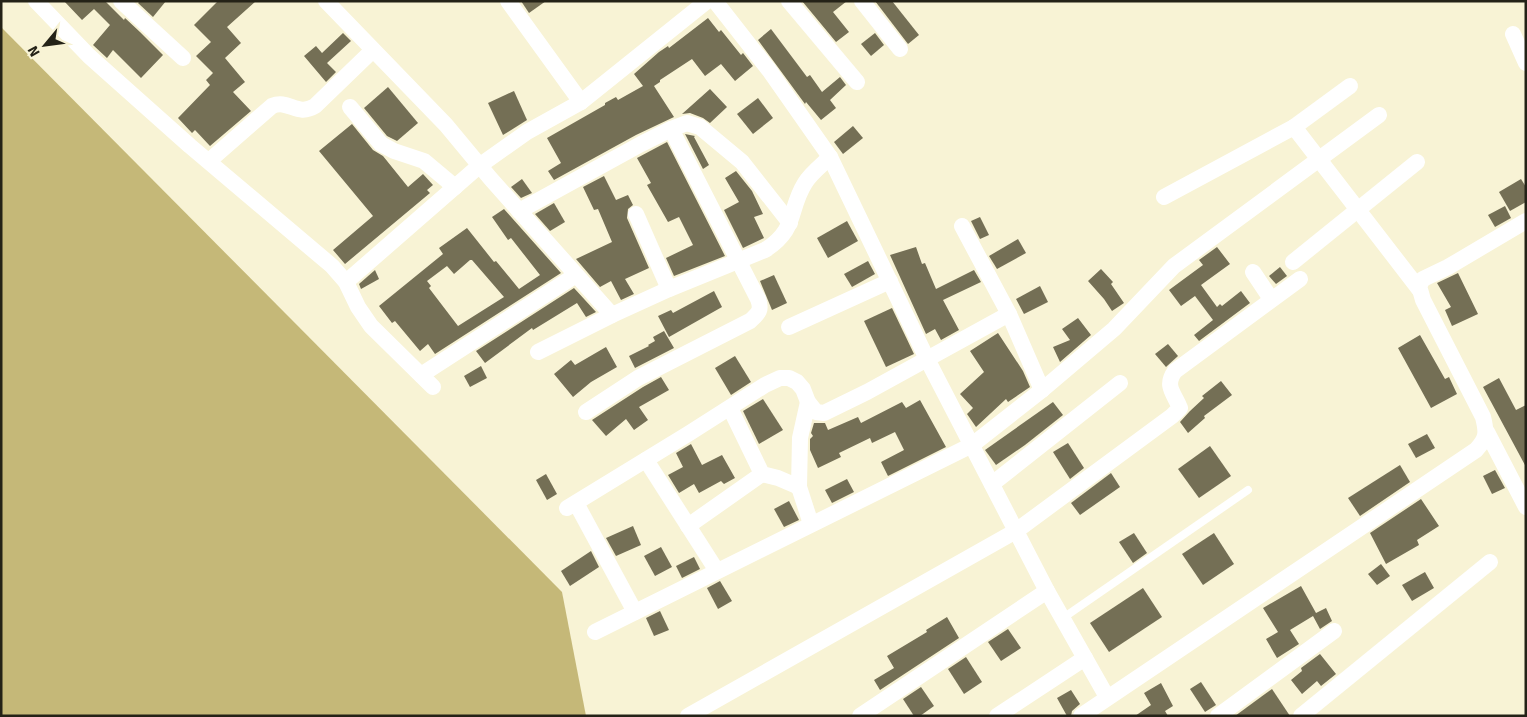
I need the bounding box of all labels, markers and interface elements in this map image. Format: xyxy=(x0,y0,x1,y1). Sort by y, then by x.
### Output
north arrow xyxy=(20,20,70,70)
text: N xyxy=(24,43,44,59)

